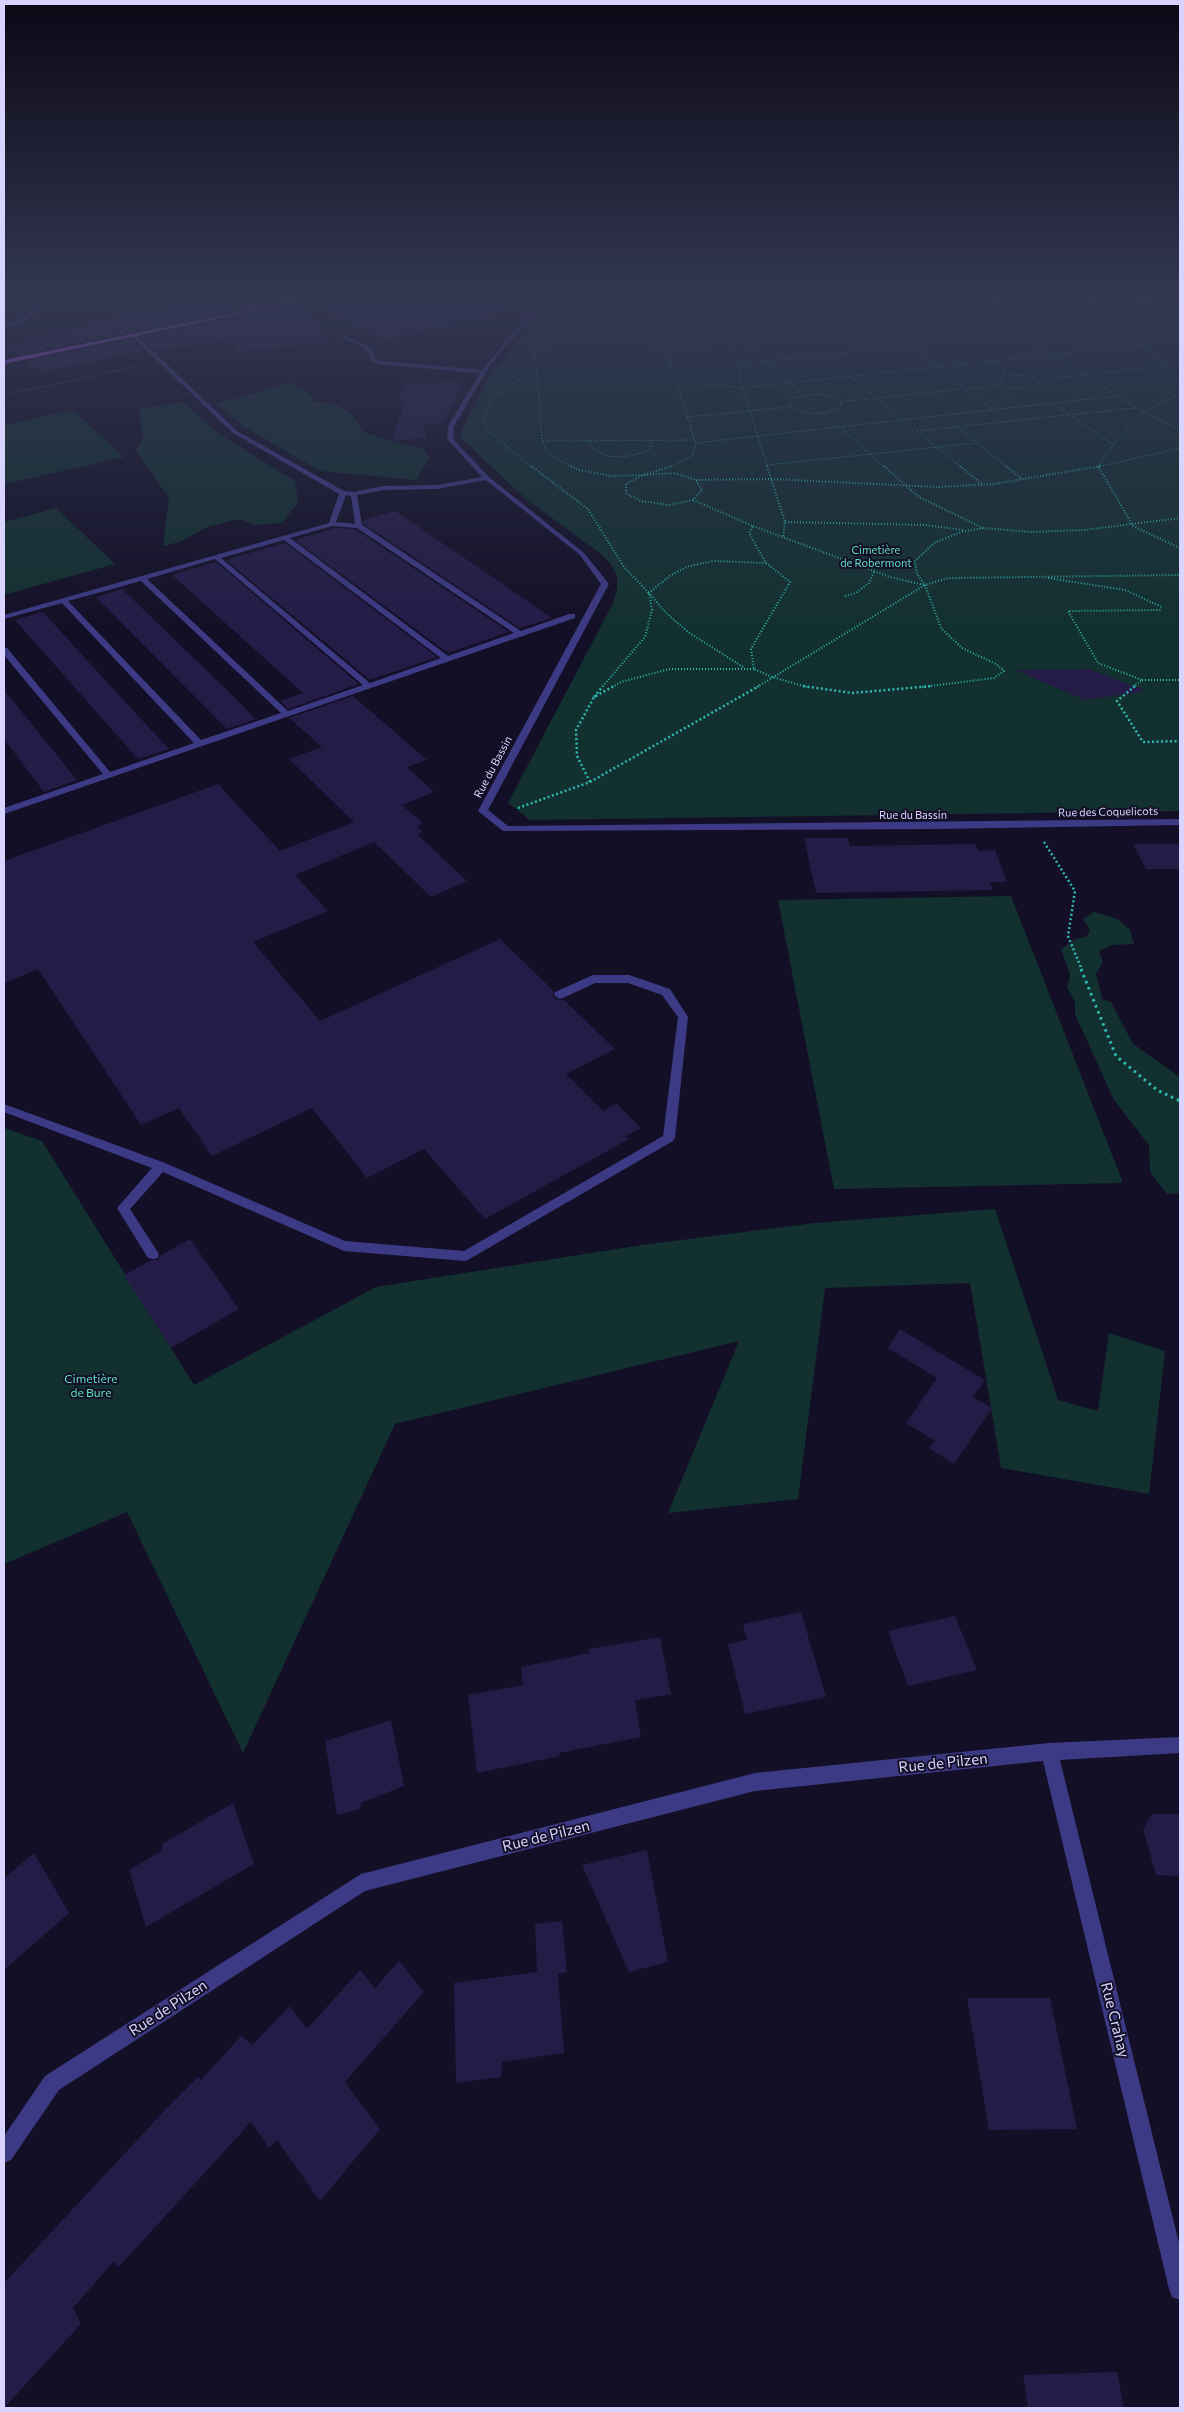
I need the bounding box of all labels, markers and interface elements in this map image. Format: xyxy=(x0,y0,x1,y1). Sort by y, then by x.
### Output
park label: Cimetière de Robermont xyxy=(840,543,912,569)
street label: Rue du Bassin xyxy=(471,734,515,800)
street label: Rue des Coquelicots xyxy=(1058,805,1158,819)
street label: Rue du Bassin xyxy=(879,808,947,822)
park label: Cimetière de Bure xyxy=(64,1372,118,1400)
street label: Rue de Pilzen xyxy=(898,1749,988,1777)
street label: Rue de Pilzen xyxy=(500,1816,592,1856)
street label: Rue de Pilzen xyxy=(126,1976,210,2040)
street label: Rue Crahay xyxy=(1097,1980,1133,2060)

